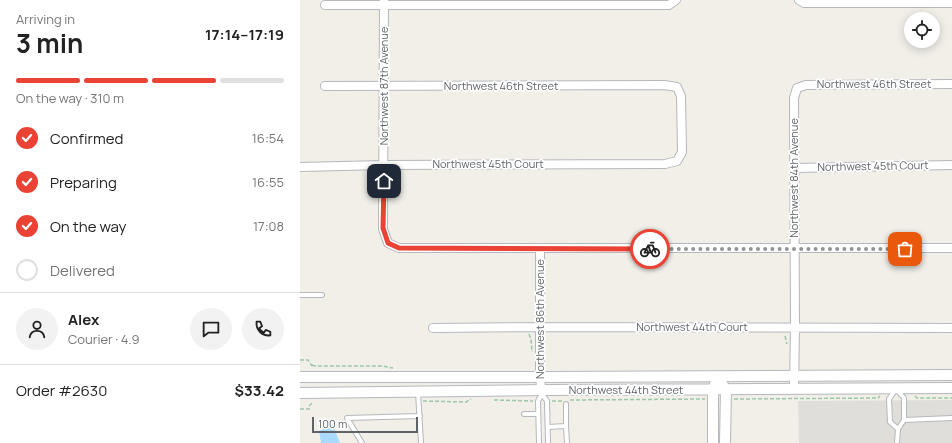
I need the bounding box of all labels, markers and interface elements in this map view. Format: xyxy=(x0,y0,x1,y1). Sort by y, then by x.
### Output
text: Arriving in xyxy=(16,10,75,28)
map controls xyxy=(904,12,940,48)
button: locate xyxy=(904,12,940,48)
text: 17:14–17:19 xyxy=(205,24,284,45)
text: 3 min xyxy=(16,25,83,61)
street label: Northwest 87th Avenue xyxy=(376,26,391,145)
street label: Northwest 46th Street xyxy=(817,76,931,91)
street label: Northwest 46th Street xyxy=(444,78,558,93)
text: On the way · 310 m xyxy=(16,89,124,107)
street label: Northwest 84th Avenue xyxy=(786,118,801,238)
icon: check xyxy=(16,127,38,149)
text: Confirmed xyxy=(50,128,123,149)
text: 16:54 xyxy=(252,129,284,147)
street label: Northwest 45th Court xyxy=(432,156,544,171)
street label: Northwest 45th Court xyxy=(817,157,929,174)
pin xyxy=(367,164,401,198)
icon: home xyxy=(373,170,395,192)
icon: check xyxy=(16,171,38,193)
text: Preparing xyxy=(50,172,117,193)
text: 16:55 xyxy=(252,173,284,191)
icon: check xyxy=(16,215,38,237)
text: On the way xyxy=(50,216,126,237)
text: 17:08 xyxy=(253,217,284,235)
courier xyxy=(630,229,670,269)
pin xyxy=(888,232,922,266)
icon: bike xyxy=(639,238,661,260)
icon: bag xyxy=(894,238,916,260)
street label: Northwest 86th Avenue xyxy=(532,258,547,379)
text: Delivered xyxy=(50,260,115,281)
button: person xyxy=(16,308,58,350)
button: chat xyxy=(190,308,232,350)
button: phone xyxy=(242,308,284,350)
text: Alex xyxy=(68,309,99,330)
street label: Northwest 44th Court xyxy=(636,319,748,334)
text: Courier · 4.9 xyxy=(68,330,140,348)
text: Order #2630 xyxy=(16,380,107,401)
text: $33.42 xyxy=(235,380,284,401)
street label: Northwest 44th Street xyxy=(569,382,683,397)
scale bar xyxy=(312,415,418,434)
text: 100 m xyxy=(318,416,347,431)

